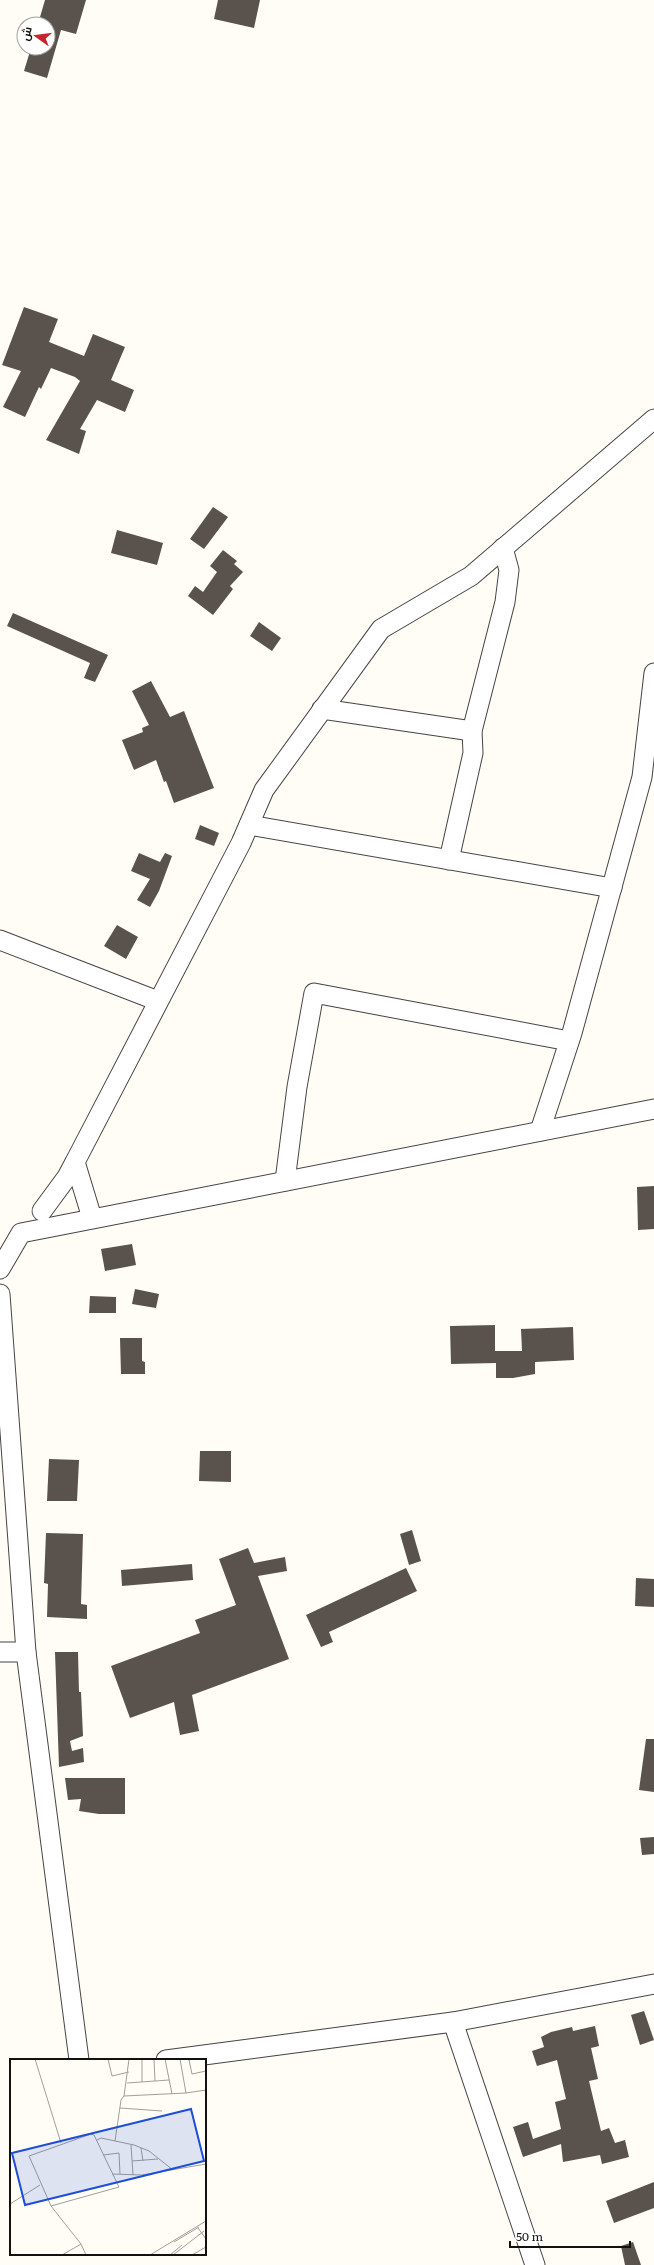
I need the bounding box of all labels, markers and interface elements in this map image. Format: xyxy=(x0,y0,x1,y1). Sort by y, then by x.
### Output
north arrow xyxy=(16,16,56,56)
text: ش xyxy=(16,25,35,42)
inset map xyxy=(10,2059,206,2255)
scale bar xyxy=(510,2223,630,2249)
text: 50 m xyxy=(516,2227,543,2245)

